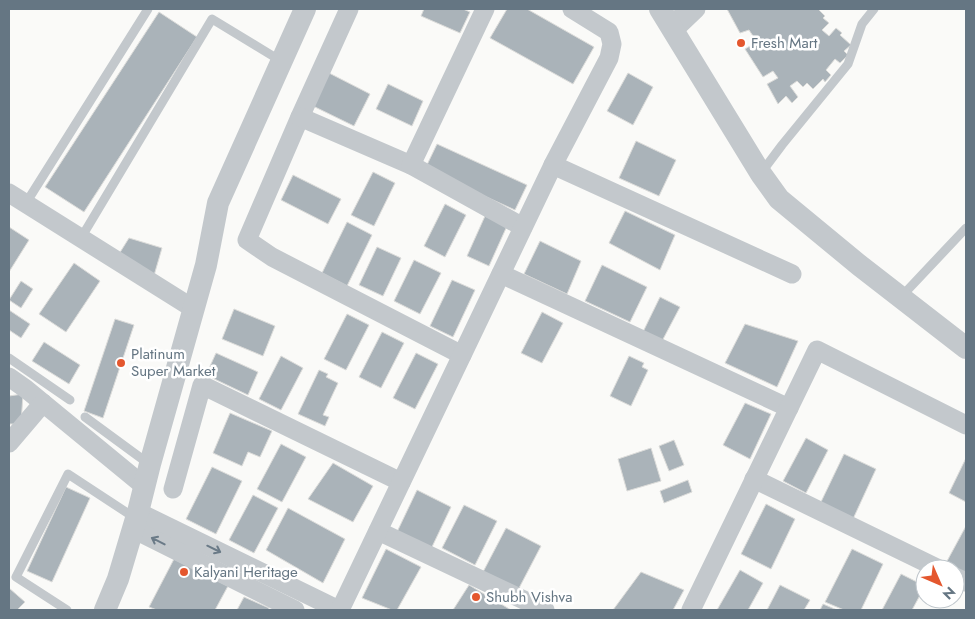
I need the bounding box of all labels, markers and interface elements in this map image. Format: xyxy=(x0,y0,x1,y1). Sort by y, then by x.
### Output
place label: Fresh Mart xyxy=(751,32,818,54)
marker: Fresh Mart xyxy=(735,37,747,49)
place label: Platinum Super Market xyxy=(131,343,216,382)
marker: Platinum Super Market xyxy=(115,357,127,369)
one-way arrow xyxy=(150,536,165,546)
one-way arrow xyxy=(206,544,221,554)
north arrow xyxy=(915,559,965,609)
place label: Kalyani Heritage xyxy=(194,561,298,583)
marker: Kalyani Heritage xyxy=(178,566,190,578)
text: N xyxy=(938,582,960,604)
place label: Shubh Vishva xyxy=(486,586,572,608)
marker: Shubh Vishva xyxy=(470,591,482,603)

